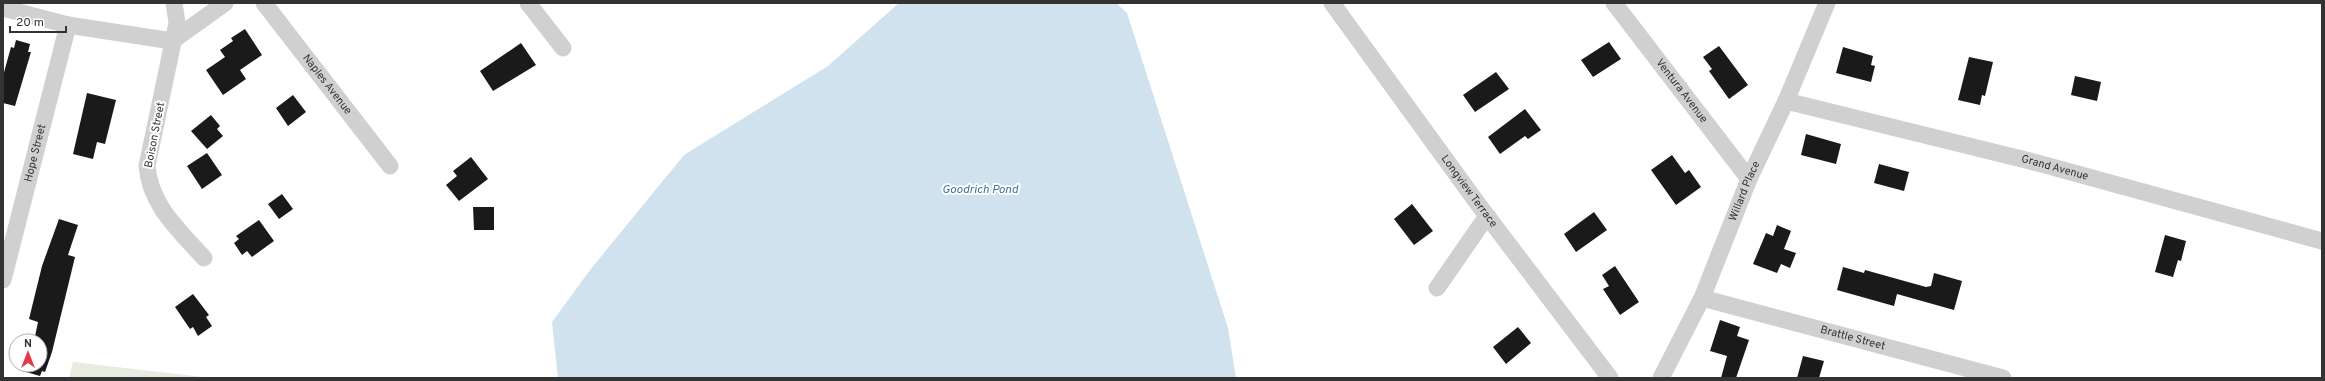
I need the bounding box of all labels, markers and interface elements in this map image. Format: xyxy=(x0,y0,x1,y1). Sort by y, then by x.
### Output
scale bar xyxy=(10,8,66,34)
text: 20 m xyxy=(16,15,44,31)
street label: Naples Avenue xyxy=(299,52,355,117)
street label: Ventura Avenue xyxy=(1653,56,1711,126)
street label: Boison Street xyxy=(142,101,168,169)
street label: Hope Street xyxy=(21,123,49,183)
street label: Longview Terrace xyxy=(1438,152,1500,230)
street label: Grand Avenue xyxy=(2020,152,2090,184)
street label: Willard Place xyxy=(1726,159,1764,223)
water label: Goodrich Pond xyxy=(942,182,1019,198)
street label: Brattle Street xyxy=(1819,323,1887,353)
north arrow xyxy=(8,333,48,373)
text: N xyxy=(24,337,32,351)

